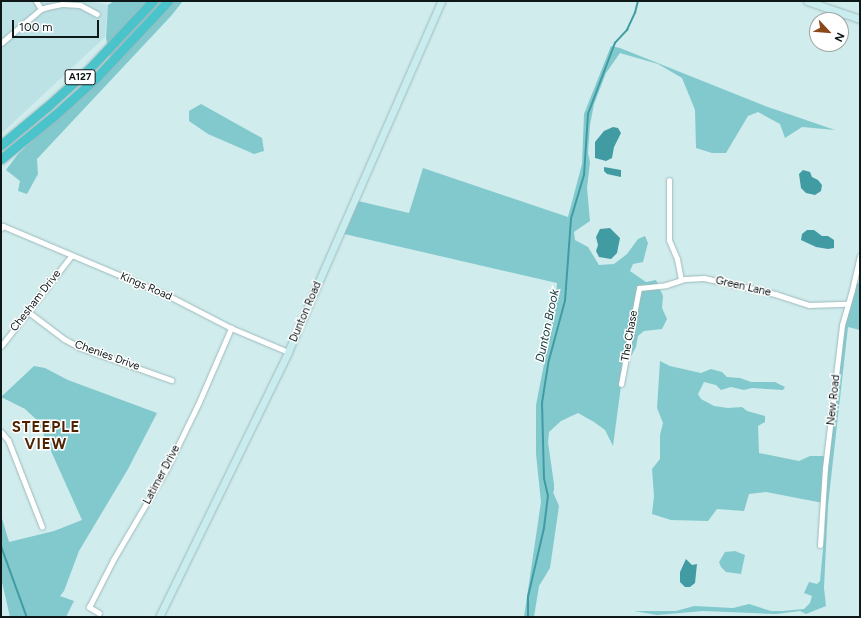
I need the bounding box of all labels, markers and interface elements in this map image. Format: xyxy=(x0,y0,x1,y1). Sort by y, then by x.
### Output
scale bar xyxy=(14,12,101,38)
north arrow xyxy=(809,12,849,52)
text: 100 m xyxy=(19,20,53,34)
text: N xyxy=(832,30,847,44)
road number: A127 xyxy=(64,69,96,85)
street label: Chesham Drive xyxy=(8,268,64,334)
street label: Kings Road xyxy=(118,270,174,304)
street label: Green Lane xyxy=(714,274,772,300)
street label: Dunton Road xyxy=(287,280,325,344)
water label: Dunton Brook xyxy=(533,288,563,364)
street label: The Chase xyxy=(619,309,641,363)
street label: Chenies Drive xyxy=(73,338,141,374)
street label: New Road xyxy=(825,374,843,426)
district label: STEEPLE VIEW xyxy=(12,418,80,453)
street label: Latimer Drive xyxy=(141,443,183,507)

